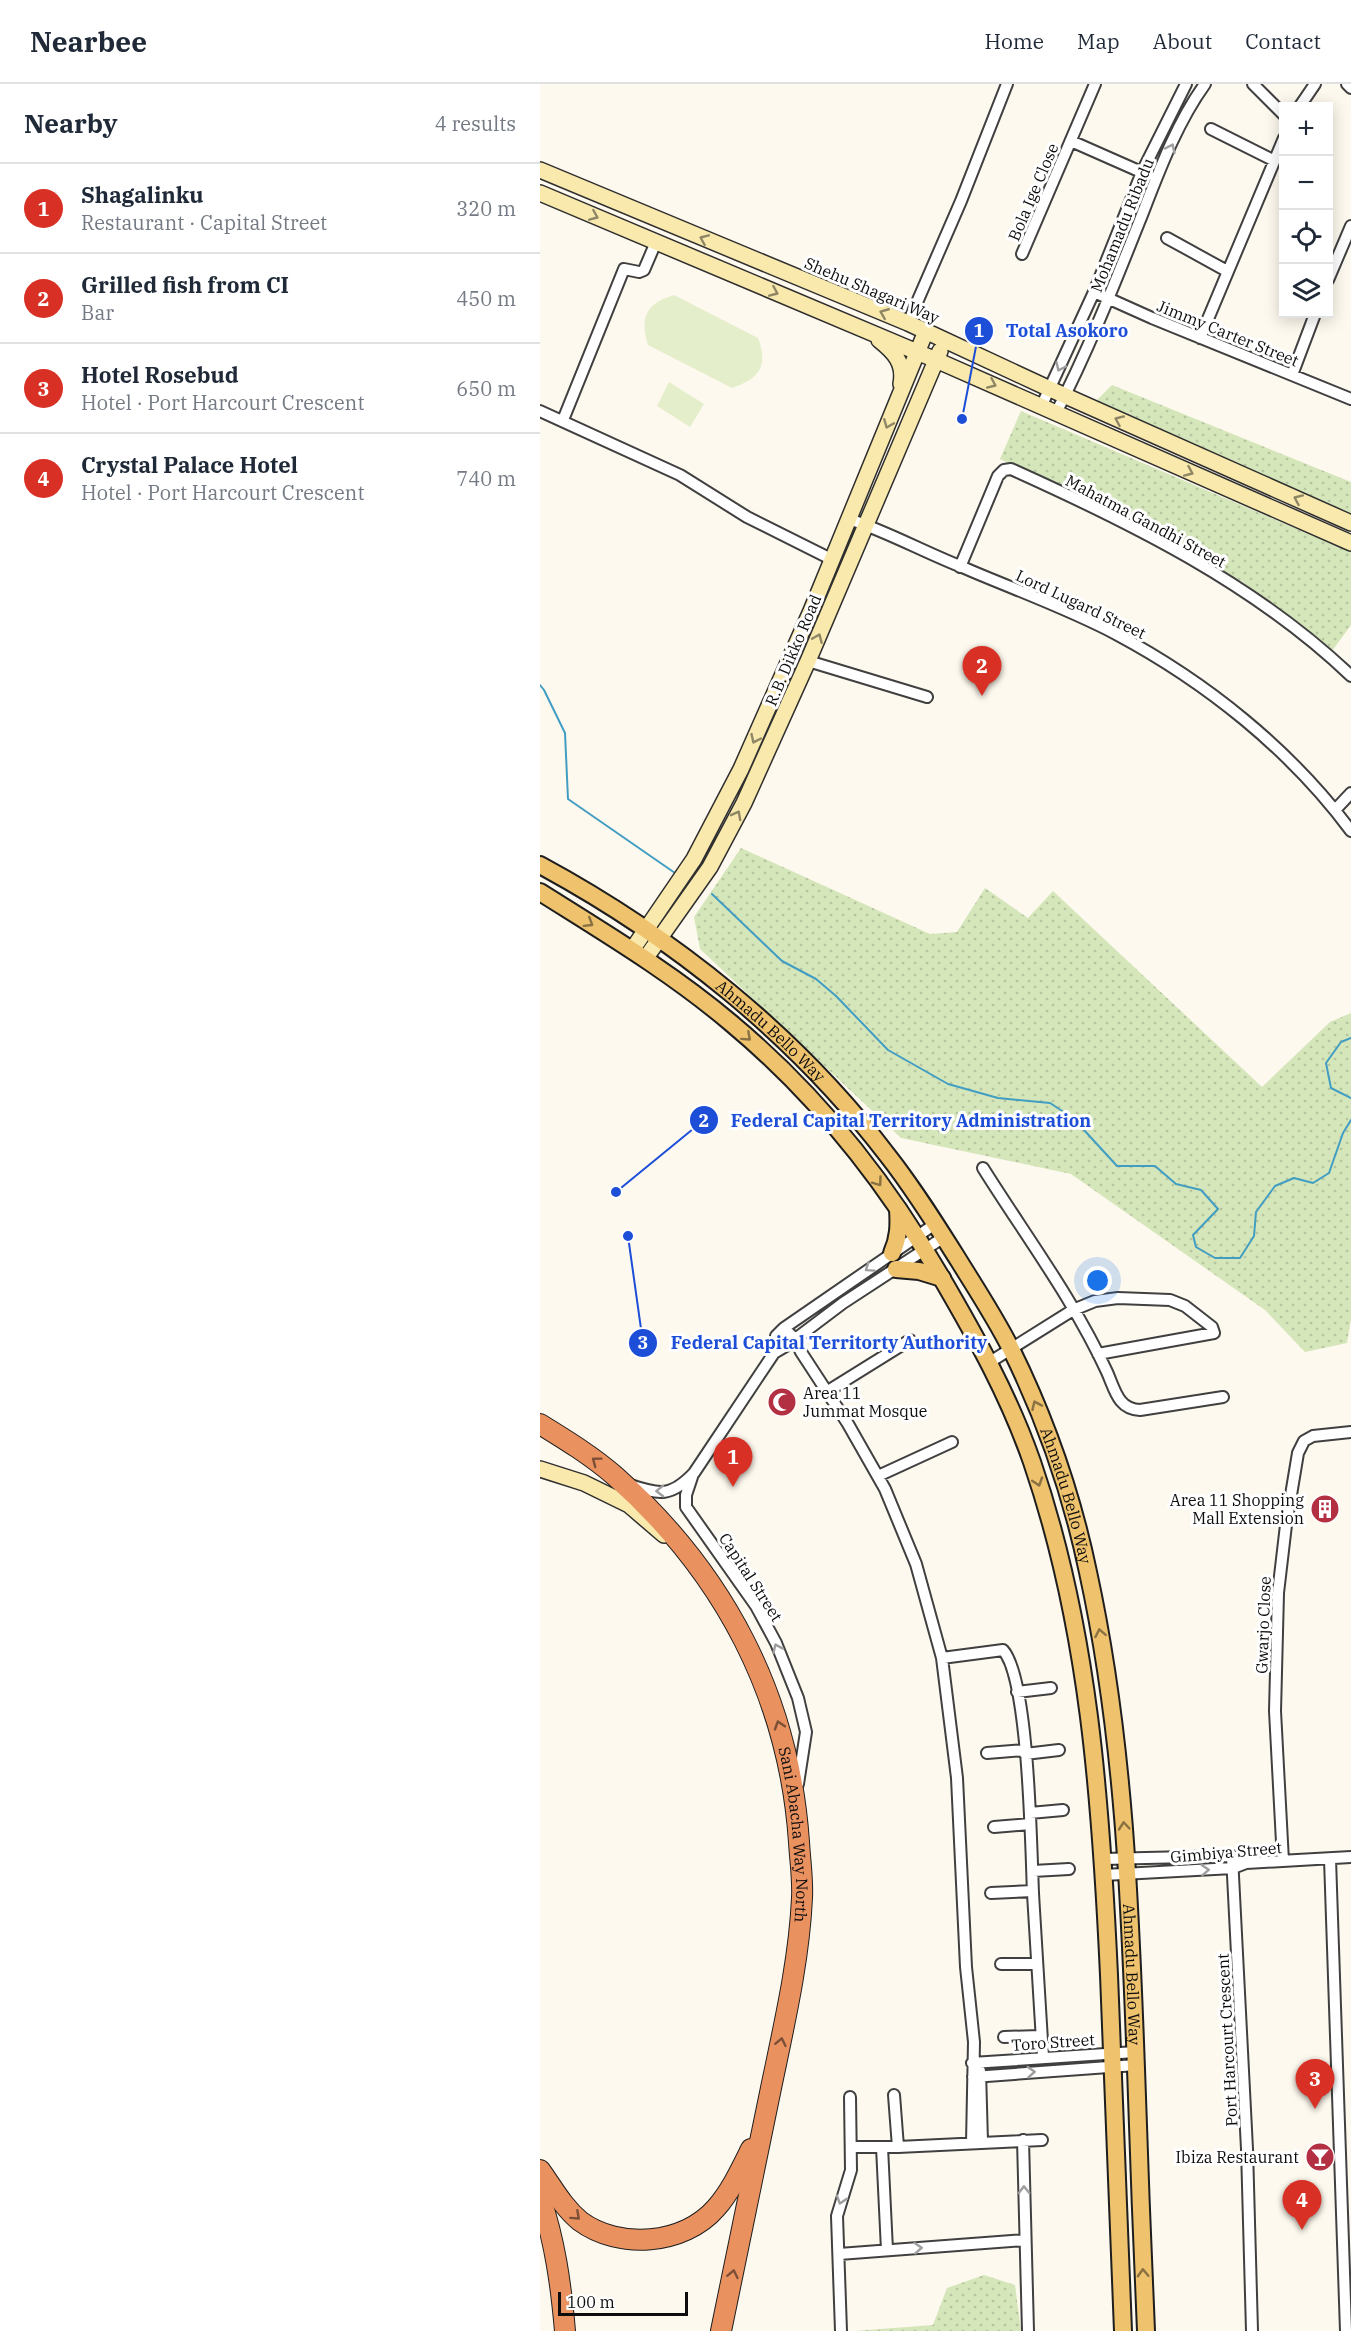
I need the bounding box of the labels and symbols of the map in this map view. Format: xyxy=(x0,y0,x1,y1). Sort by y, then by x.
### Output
street label: Bola Ige Close xyxy=(1003,140,1063,244)
one-way arrow xyxy=(1164,143,1176,154)
street label: Mohamadu Ribadu xyxy=(1086,155,1158,295)
one-way arrow xyxy=(588,209,599,221)
one-way arrow xyxy=(699,234,710,246)
street label: Shehu Shagari Way xyxy=(802,253,943,328)
one-way arrow xyxy=(767,284,778,296)
street label: Jimmy Carter Street xyxy=(1154,295,1302,371)
one-way arrow xyxy=(880,308,891,320)
callout: Total Asokoro xyxy=(964,313,1140,349)
text: 1 xyxy=(974,319,985,342)
text: Total Asokoro xyxy=(1006,319,1128,342)
one-way arrow xyxy=(1055,361,1067,372)
one-way arrow xyxy=(985,377,996,389)
one-way arrow xyxy=(1115,415,1126,427)
one-way arrow xyxy=(883,418,895,429)
one-way arrow xyxy=(1183,464,1194,476)
street label: Mahatma Gandhi Street xyxy=(1062,470,1230,572)
one-way arrow xyxy=(1293,494,1304,506)
street label: Lord Lugard Street xyxy=(1013,565,1150,643)
street label: R.B. Dikko Road xyxy=(761,591,826,709)
one-way arrow xyxy=(811,633,823,644)
pin: 2 xyxy=(962,646,1002,696)
one-way arrow xyxy=(750,732,762,743)
one-way arrow xyxy=(730,811,742,822)
one-way arrow xyxy=(583,916,594,927)
street label: Ahmadu Bello Way xyxy=(712,975,830,1086)
one-way arrow xyxy=(740,1030,751,1041)
callout: Federal Capital Territory Administration xyxy=(689,1102,1103,1138)
text: 2 xyxy=(699,1109,709,1132)
text: Federal Capital Territory Administration xyxy=(731,1109,1091,1132)
one-way arrow xyxy=(871,1175,882,1186)
one-way arrow xyxy=(865,1261,876,1272)
your location xyxy=(1083,1266,1112,1295)
callout: Federal Capital Territorty Authority xyxy=(628,1325,999,1361)
text: 3 xyxy=(638,1331,648,1354)
text: Federal Capital Territorty Authority xyxy=(671,1331,988,1354)
place label: Area 11 Jummat Mosque xyxy=(803,1383,927,1421)
mosque icon: Area 11 Jummat Mosque xyxy=(766,1386,798,1418)
one-way arrow xyxy=(1031,1401,1043,1412)
street label: Ahmadu Bello Way xyxy=(1036,1424,1096,1566)
pin: 1 xyxy=(714,1438,752,1487)
one-way arrow xyxy=(592,1457,603,1468)
one-way arrow xyxy=(1031,1476,1043,1487)
one-way arrow xyxy=(656,1484,665,1497)
place label: Area 11 Shopping Mall Extension xyxy=(1170,1490,1304,1528)
building icon: Area 11 Shopping Mall Extension xyxy=(1309,1493,1341,1525)
street label: Capital Street xyxy=(715,1529,787,1625)
street label: Gwarjo Close xyxy=(1251,1576,1275,1674)
one-way arrow xyxy=(1094,1628,1107,1638)
one-way arrow xyxy=(772,1643,784,1654)
one-way arrow xyxy=(773,1720,786,1731)
street label: Sani Abacha Way North xyxy=(774,1744,812,1923)
one-way arrow xyxy=(1118,1821,1131,1831)
street label: Gimbiya Street xyxy=(1169,1837,1283,1867)
one-way arrow xyxy=(1200,1863,1209,1876)
street label: Ahmadu Bello Way xyxy=(1119,1903,1145,2046)
street label: Port Harcourt Crescent xyxy=(1212,1952,1242,2127)
street label: Toro Street xyxy=(1011,2029,1096,2055)
one-way arrow xyxy=(774,2037,787,2047)
pin: 3 xyxy=(1296,2060,1334,2109)
one-way arrow xyxy=(1026,2066,1035,2079)
bar icon: Ibiza Restaurant xyxy=(1304,2141,1336,2173)
place label: Ibiza Restaurant xyxy=(1176,2147,1299,2167)
pin: 4 xyxy=(1282,2180,1322,2230)
one-way arrow xyxy=(1018,2186,1030,2195)
one-way arrow xyxy=(836,2194,849,2205)
one-way arrow xyxy=(569,2209,580,2220)
one-way arrow xyxy=(914,2241,923,2254)
one-way arrow xyxy=(1137,2268,1150,2277)
one-way arrow xyxy=(726,2269,739,2279)
scale bar xyxy=(558,2289,688,2316)

